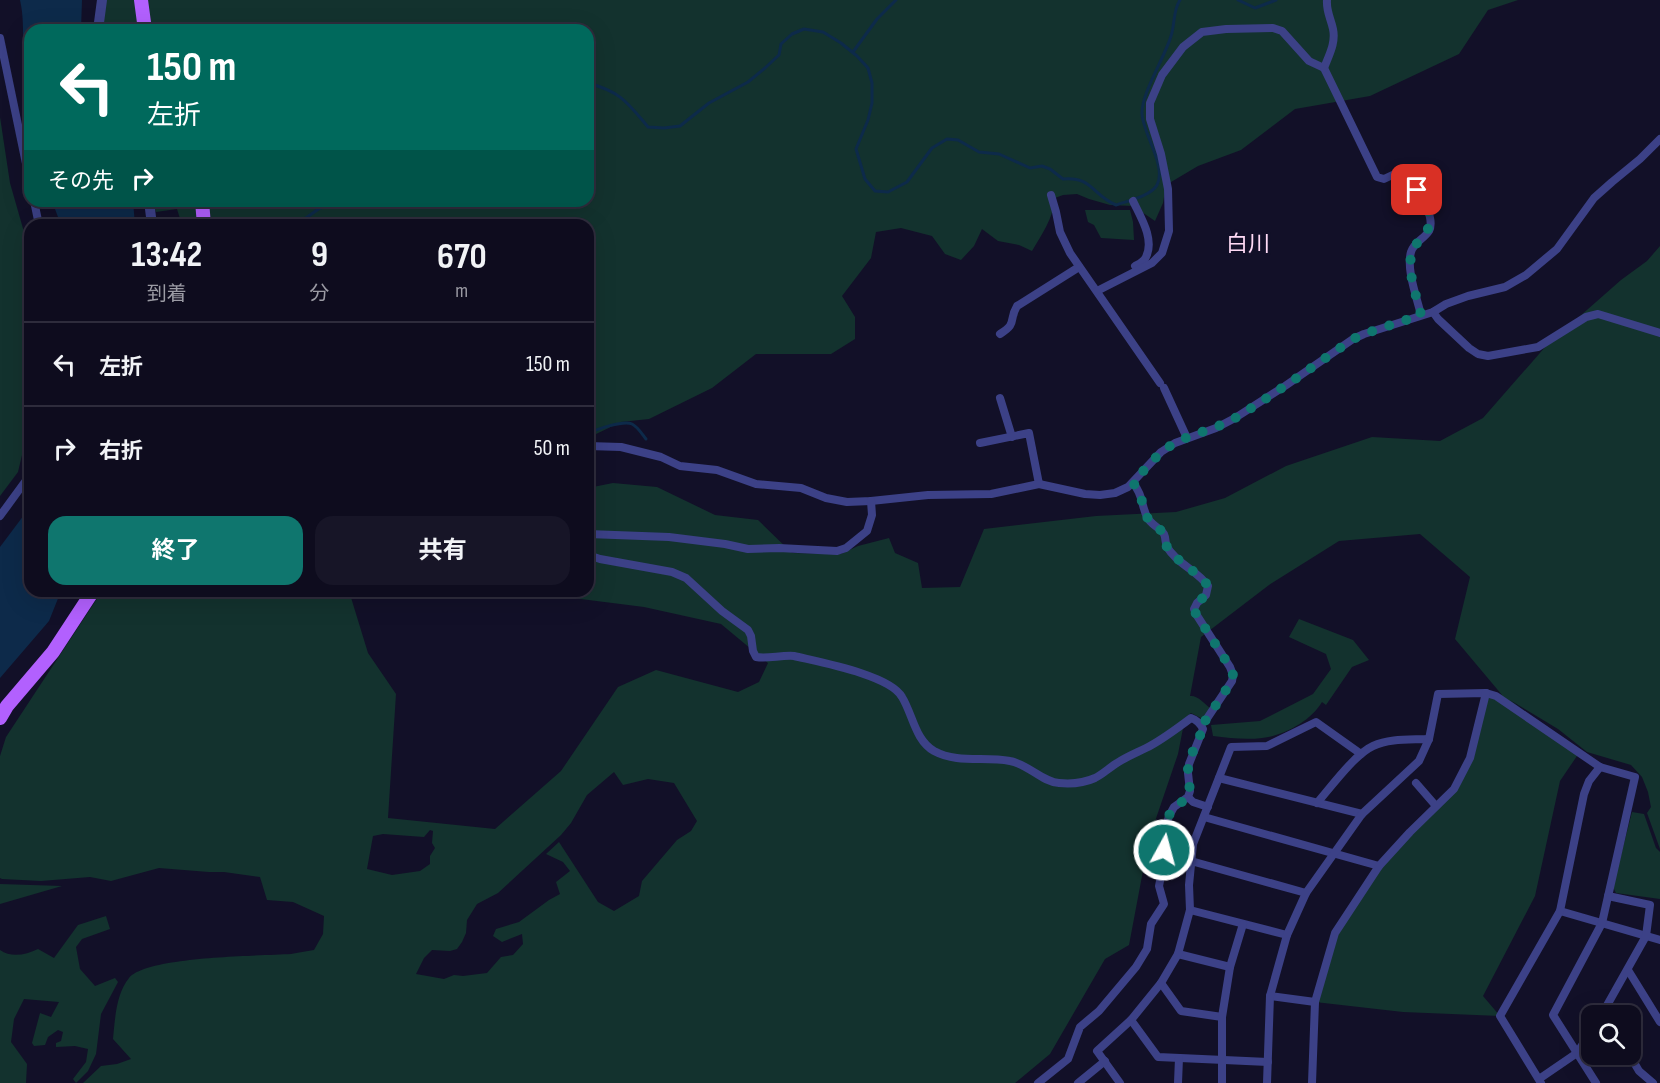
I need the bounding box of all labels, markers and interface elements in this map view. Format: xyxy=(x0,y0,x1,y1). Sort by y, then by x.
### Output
text: 150 m xyxy=(147,42,236,93)
icon: left xyxy=(48,48,126,126)
text: 左折 xyxy=(147,100,201,132)
icon: right xyxy=(126,162,159,195)
pin xyxy=(1391,164,1442,215)
text: その先 xyxy=(48,168,114,195)
icon: arrive xyxy=(1400,173,1433,206)
district label: 白川 xyxy=(1226,231,1270,258)
text: 13:42 xyxy=(131,234,202,277)
text: 9 xyxy=(311,234,328,277)
text: 670 xyxy=(437,236,487,279)
text: m xyxy=(455,279,468,303)
text: 到着 xyxy=(147,282,187,306)
text: 分 xyxy=(310,282,330,306)
icon: left xyxy=(48,348,81,381)
text: 150 m xyxy=(526,351,570,378)
text: 左折 xyxy=(99,354,143,381)
icon: right xyxy=(48,432,81,465)
text: 50 m xyxy=(534,435,570,462)
text: 右折 xyxy=(99,438,143,465)
button: 終了 xyxy=(48,516,303,585)
button: 共有 xyxy=(315,516,570,585)
position arrow xyxy=(1132,818,1196,882)
map controls xyxy=(1581,1005,1641,1065)
button: search xyxy=(1581,1005,1641,1065)

